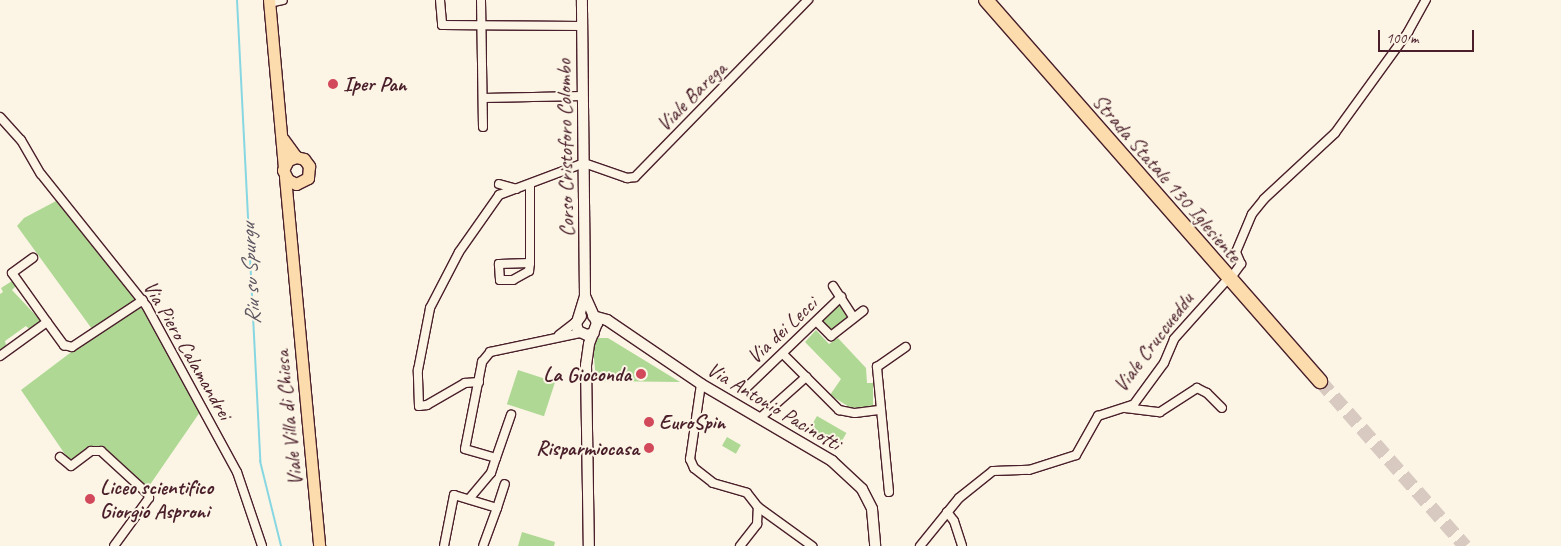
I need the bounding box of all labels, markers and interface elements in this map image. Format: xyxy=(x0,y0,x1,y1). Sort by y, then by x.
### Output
scale bar xyxy=(1381,20,1477,52)
text: 100 m xyxy=(1386,29,1418,48)
street label: Viale Barega xyxy=(651,56,731,136)
street label: Corso Cristoforo Colombo xyxy=(551,58,579,238)
place label: Iper Pan xyxy=(343,71,407,97)
marker: Iper Pan xyxy=(327,78,339,90)
street label: Strada Statale 130 Iglesiente xyxy=(1087,89,1247,267)
water label: Riu su Spurgu xyxy=(235,223,267,325)
street label: Via Piero Calamandrei xyxy=(138,276,238,424)
street label: Viale Cruccueddu xyxy=(1108,288,1198,396)
street label: Via dei Lecci xyxy=(742,291,822,369)
street label: Viale Villa di Chiesa xyxy=(268,349,308,487)
street label: Via Antonio Pacinotti xyxy=(702,356,846,456)
place label: La Gioconda xyxy=(543,361,631,387)
marker: La Gioconda xyxy=(635,368,647,380)
place label: EuroSpin xyxy=(659,409,725,435)
marker: EuroSpin xyxy=(643,416,655,428)
place label: Risparmiocasa xyxy=(536,435,639,461)
marker: Risparmiocasa xyxy=(643,442,655,454)
place label: Liceo scientifico Giorgio Asproni xyxy=(100,474,212,524)
marker: Liceo scientifico Giorgio Asproni xyxy=(84,493,96,505)

